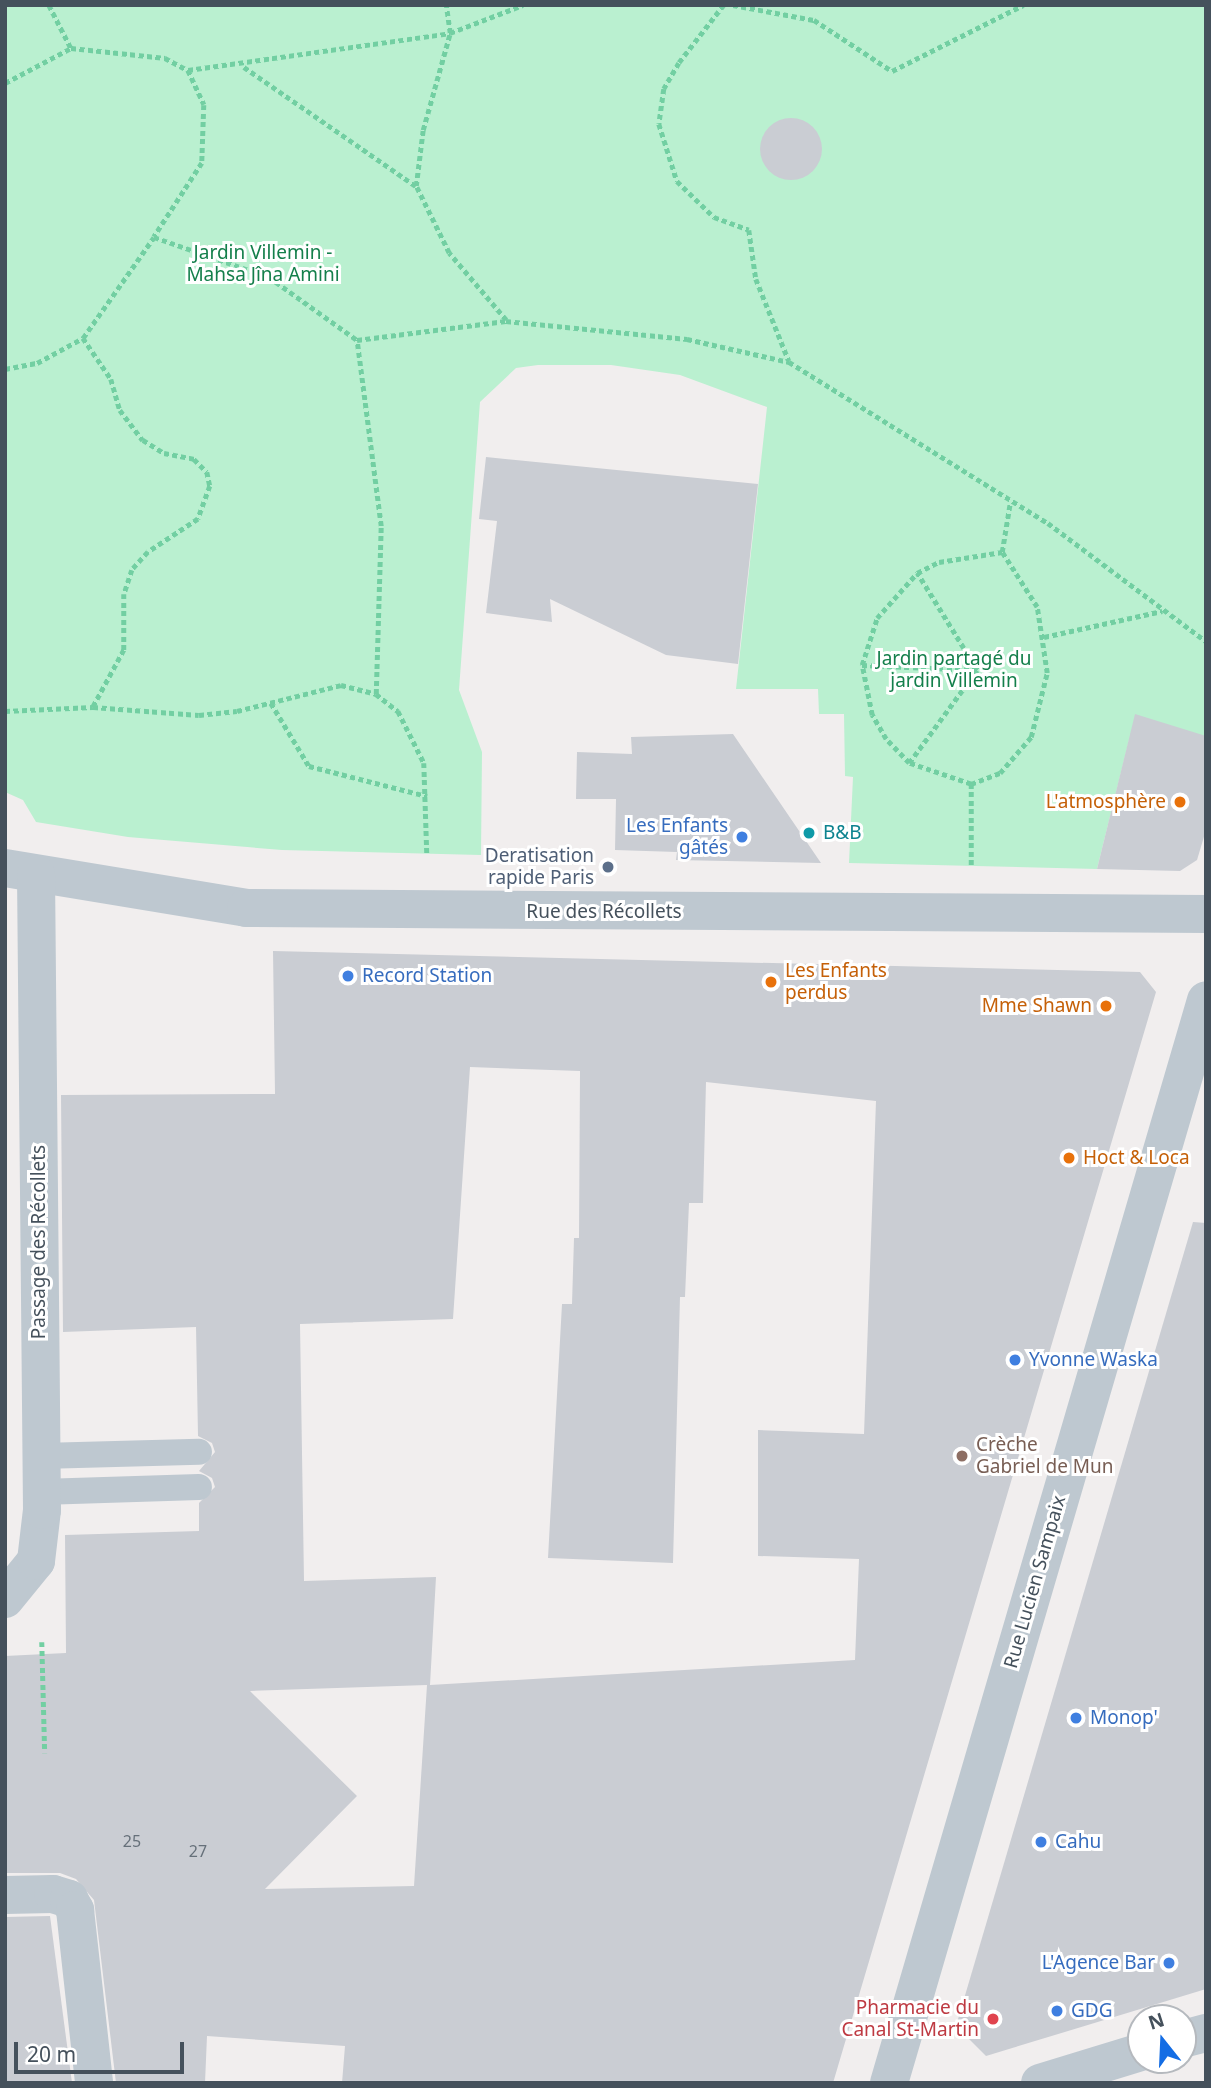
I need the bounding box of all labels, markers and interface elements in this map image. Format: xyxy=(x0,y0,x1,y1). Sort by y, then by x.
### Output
park label: Jardin Villemin - Mahsa Jîna Amini xyxy=(186,242,340,286)
park label: Jardin partagé du jardin Villemin xyxy=(876,648,1032,692)
place label: L'atmosphère xyxy=(1046,791,1166,813)
marker: L'atmosphère xyxy=(1172,794,1188,810)
place label: Les Enfants gâtés xyxy=(626,815,728,859)
place label: B&B xyxy=(823,822,862,844)
marker: B&B xyxy=(801,825,817,841)
marker: Les Enfants gâtés xyxy=(734,829,750,845)
place label: Deratisation rapide Paris xyxy=(485,845,594,889)
marker: Deratisation rapide Paris xyxy=(600,859,616,875)
street label: Rue des Récollets xyxy=(526,901,682,923)
place label: Les Enfants perdus xyxy=(785,960,887,1004)
place label: Record Station xyxy=(362,965,492,987)
marker: Record Station xyxy=(340,968,356,984)
marker: Les Enfants perdus xyxy=(763,974,779,990)
place label: Mme Shawn xyxy=(982,995,1092,1017)
marker: Mme Shawn xyxy=(1098,998,1114,1014)
street label: Passage des Récollets xyxy=(28,1145,50,1339)
place label: Hoct & Loca xyxy=(1083,1147,1190,1169)
marker: Hoct & Loca xyxy=(1061,1150,1077,1166)
place label: Yvonne Waska xyxy=(1029,1349,1158,1371)
marker: Yvonne Waska xyxy=(1007,1352,1023,1368)
place label: Crèche Gabriel de Mun xyxy=(976,1434,1114,1478)
marker: Crèche Gabriel de Mun xyxy=(954,1448,970,1464)
street label: Rue Lucien Sampaix xyxy=(999,1493,1071,1671)
place label: Monop' xyxy=(1090,1707,1158,1729)
marker: Monop' xyxy=(1068,1710,1084,1726)
house number: 25 xyxy=(123,1831,141,1851)
place label: Cahu xyxy=(1055,1831,1101,1853)
marker: Cahu xyxy=(1033,1834,1049,1850)
house number: 27 xyxy=(189,1841,207,1861)
place label: L'Agence Bar xyxy=(1042,1952,1155,1974)
marker: L'Agence Bar xyxy=(1161,1955,1177,1971)
place label: Pharmacie du Canal St-Martin xyxy=(841,1997,979,2041)
place label: GDG xyxy=(1071,2000,1113,2022)
marker: GDG xyxy=(1049,2003,1065,2019)
north arrow xyxy=(1127,2004,1197,2074)
text: N xyxy=(1145,2006,1167,2036)
marker: Pharmacie du Canal St-Martin xyxy=(985,2011,1001,2027)
scale bar xyxy=(18,2028,187,2072)
text: 20 m xyxy=(27,2040,76,2068)

